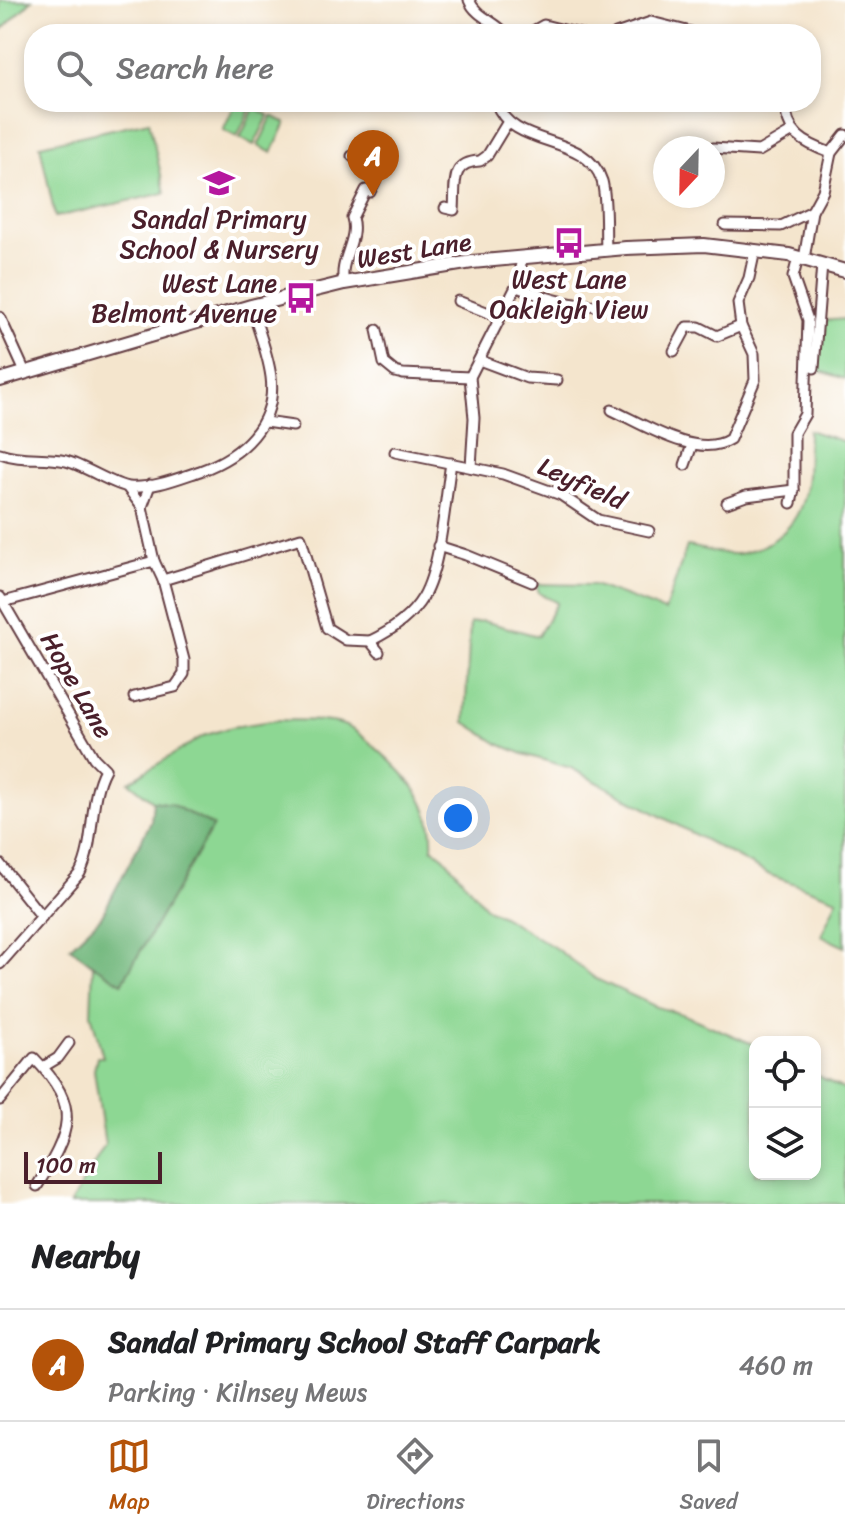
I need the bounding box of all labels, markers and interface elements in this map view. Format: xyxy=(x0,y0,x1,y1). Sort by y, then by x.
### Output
search box xyxy=(24,24,821,112)
text: Search here xyxy=(116,41,274,95)
icon: search xyxy=(52,46,96,90)
pin: A xyxy=(347,130,399,196)
north arrow xyxy=(653,136,725,208)
school or university icon: Sandal Primary School & Nursery xyxy=(202,166,236,200)
place label: Sandal Primary School & Nursery xyxy=(120,196,319,272)
street label: West Lane xyxy=(354,218,475,282)
bus stop icon: West Lane Oakleigh View xyxy=(552,226,586,260)
place label: West Lane Oakleigh View xyxy=(489,256,649,332)
place label: West Lane Belmont Avenue xyxy=(91,260,277,336)
bus stop icon: West Lane Belmont Avenue xyxy=(284,281,318,315)
street label: Leyfield xyxy=(530,443,636,524)
street label: Hope Lane xyxy=(28,622,126,748)
your location xyxy=(438,798,478,838)
map controls xyxy=(749,1036,821,1180)
button: locate xyxy=(749,1036,821,1108)
button: layers xyxy=(749,1108,821,1180)
text: 100 m xyxy=(36,1146,96,1185)
scale bar xyxy=(24,1148,162,1184)
text: Nearby xyxy=(32,1226,140,1286)
text: Sandal Primary School Staff Carpark xyxy=(108,1315,601,1369)
text: A xyxy=(49,1342,67,1388)
text: 460 m xyxy=(739,1342,813,1388)
text: Parking · Kilnsey Mews xyxy=(108,1369,367,1415)
tab: Map xyxy=(107,1434,151,1521)
tab: Directions xyxy=(366,1434,465,1521)
tab: Saved xyxy=(680,1434,738,1521)

